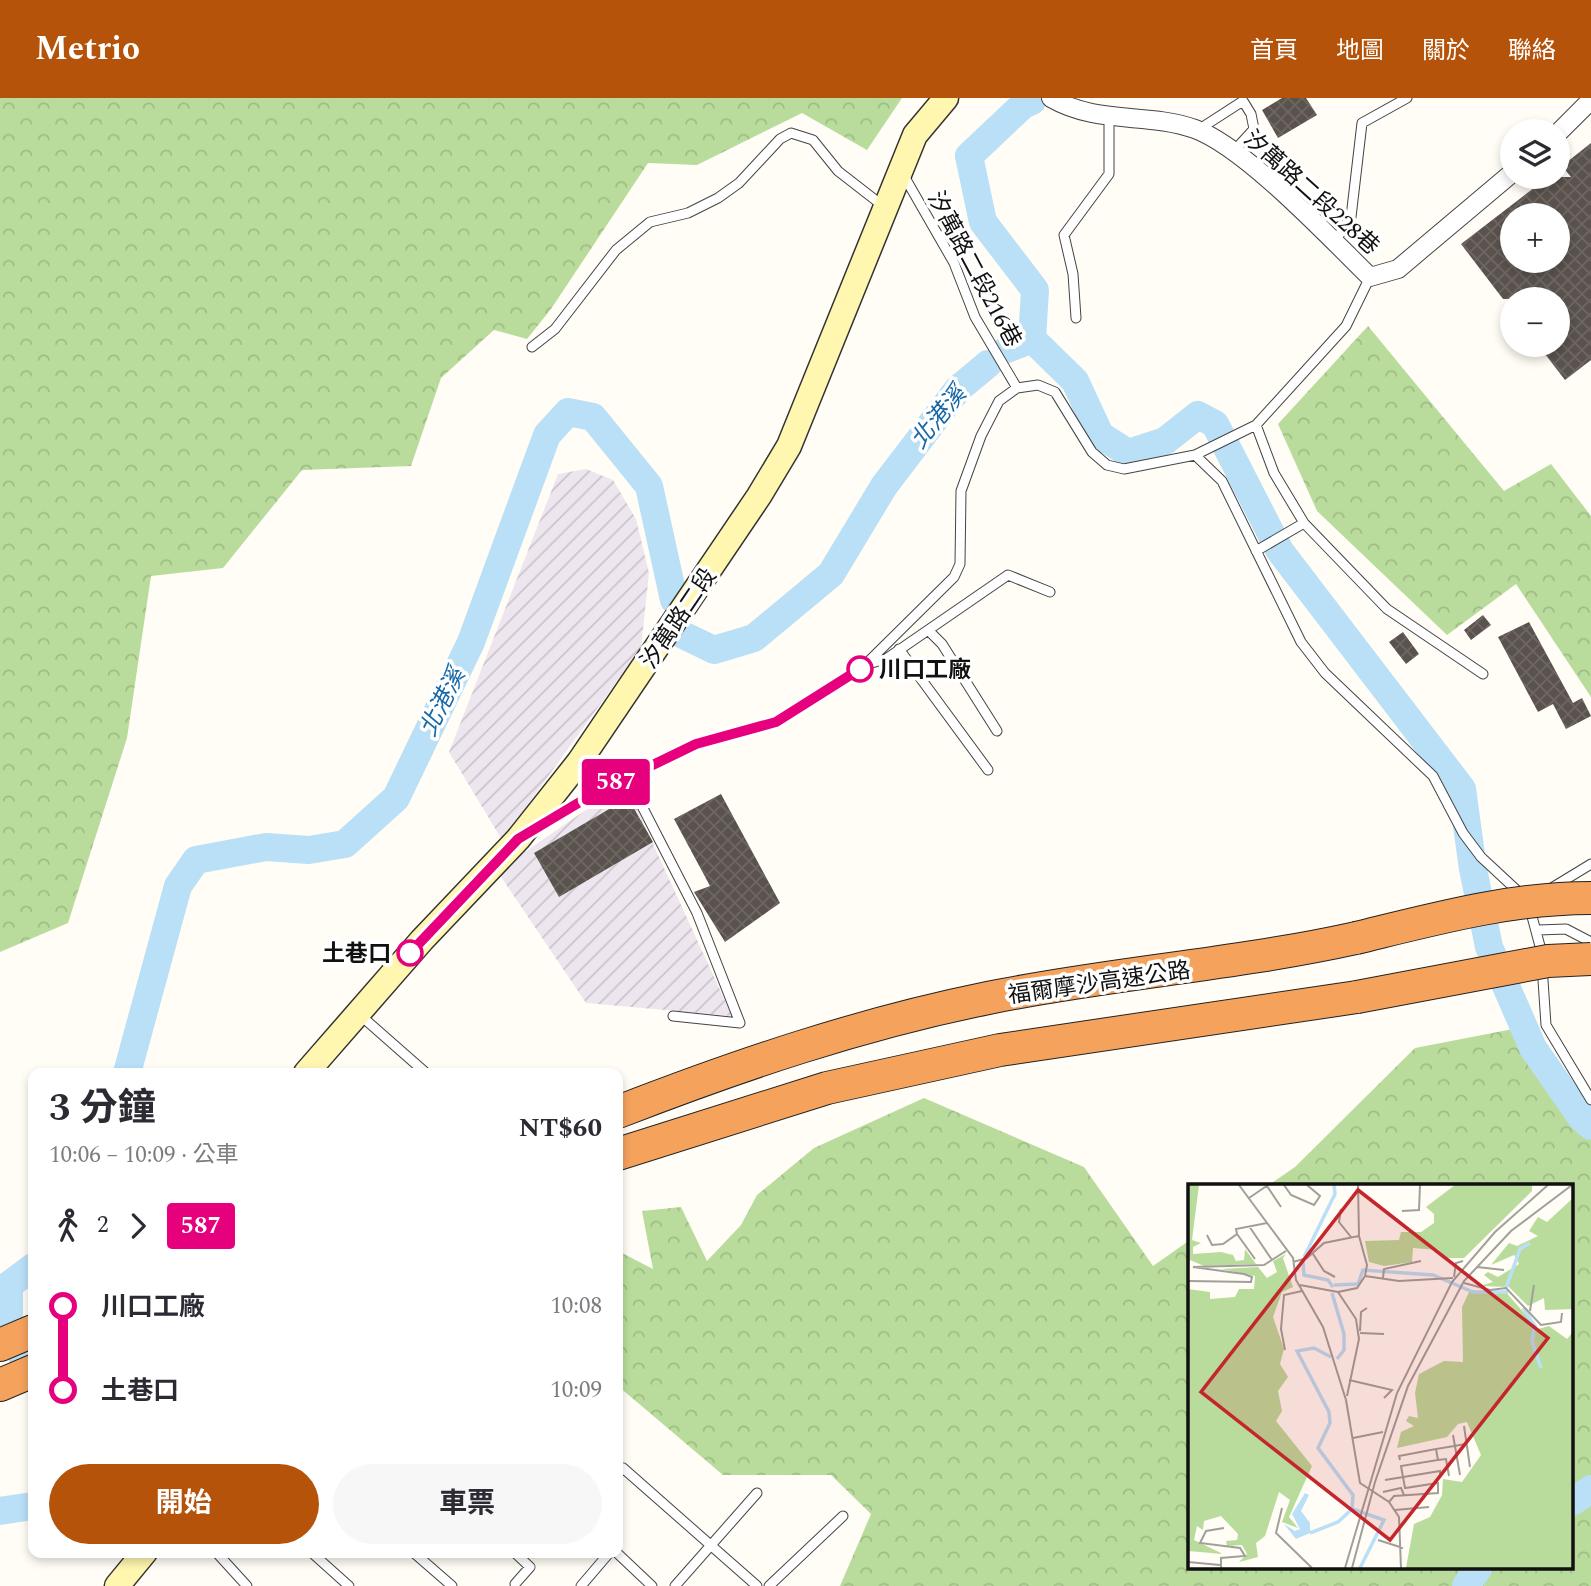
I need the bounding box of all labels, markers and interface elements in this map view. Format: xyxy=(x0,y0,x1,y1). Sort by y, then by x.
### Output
text: Metrio xyxy=(35,24,140,74)
text: 首頁 xyxy=(1250,33,1298,69)
text: 地圖 xyxy=(1336,33,1384,69)
text: 關於 xyxy=(1422,33,1470,69)
text: 聯絡 xyxy=(1508,33,1556,69)
map controls xyxy=(1500,119,1570,357)
button: layers xyxy=(1500,119,1570,189)
street label: 汐萬路二段228巷 xyxy=(1235,122,1387,264)
street label: 汐萬路二段216巷 xyxy=(918,185,1030,354)
button: + xyxy=(1500,203,1570,273)
button: − xyxy=(1500,287,1570,357)
water label: 北港溪 xyxy=(902,376,977,457)
street label: 汐萬路二段 xyxy=(633,561,726,676)
place label: 川口工廠 xyxy=(879,653,971,688)
marker: 川口工廠 xyxy=(847,656,873,682)
water label: 北港溪 xyxy=(411,659,476,743)
line badge: 587 xyxy=(576,759,656,805)
text: 587 xyxy=(596,764,636,800)
place label: 土巷口 xyxy=(322,937,391,972)
marker: 土巷口 xyxy=(397,940,423,966)
street label: 福爾摩沙高速公路 xyxy=(1006,953,1193,1014)
text: 3 分鐘 xyxy=(49,1080,156,1138)
text: NT$60 xyxy=(519,1108,602,1148)
text: 10:06 – 10:09 · 公車 xyxy=(49,1138,239,1173)
inset map xyxy=(1188,1184,1574,1568)
icon: walk xyxy=(49,1207,87,1245)
icon: forward xyxy=(119,1207,157,1245)
text: 2 xyxy=(97,1208,109,1243)
text: 587 xyxy=(181,1208,221,1244)
text: 川口工廠 xyxy=(101,1287,205,1327)
text: 10:08 xyxy=(550,1289,602,1324)
text: 土巷口 xyxy=(101,1371,179,1411)
text: 10:09 xyxy=(550,1373,602,1408)
button: 開始 xyxy=(49,1464,319,1544)
button: 車票 xyxy=(333,1464,602,1544)

